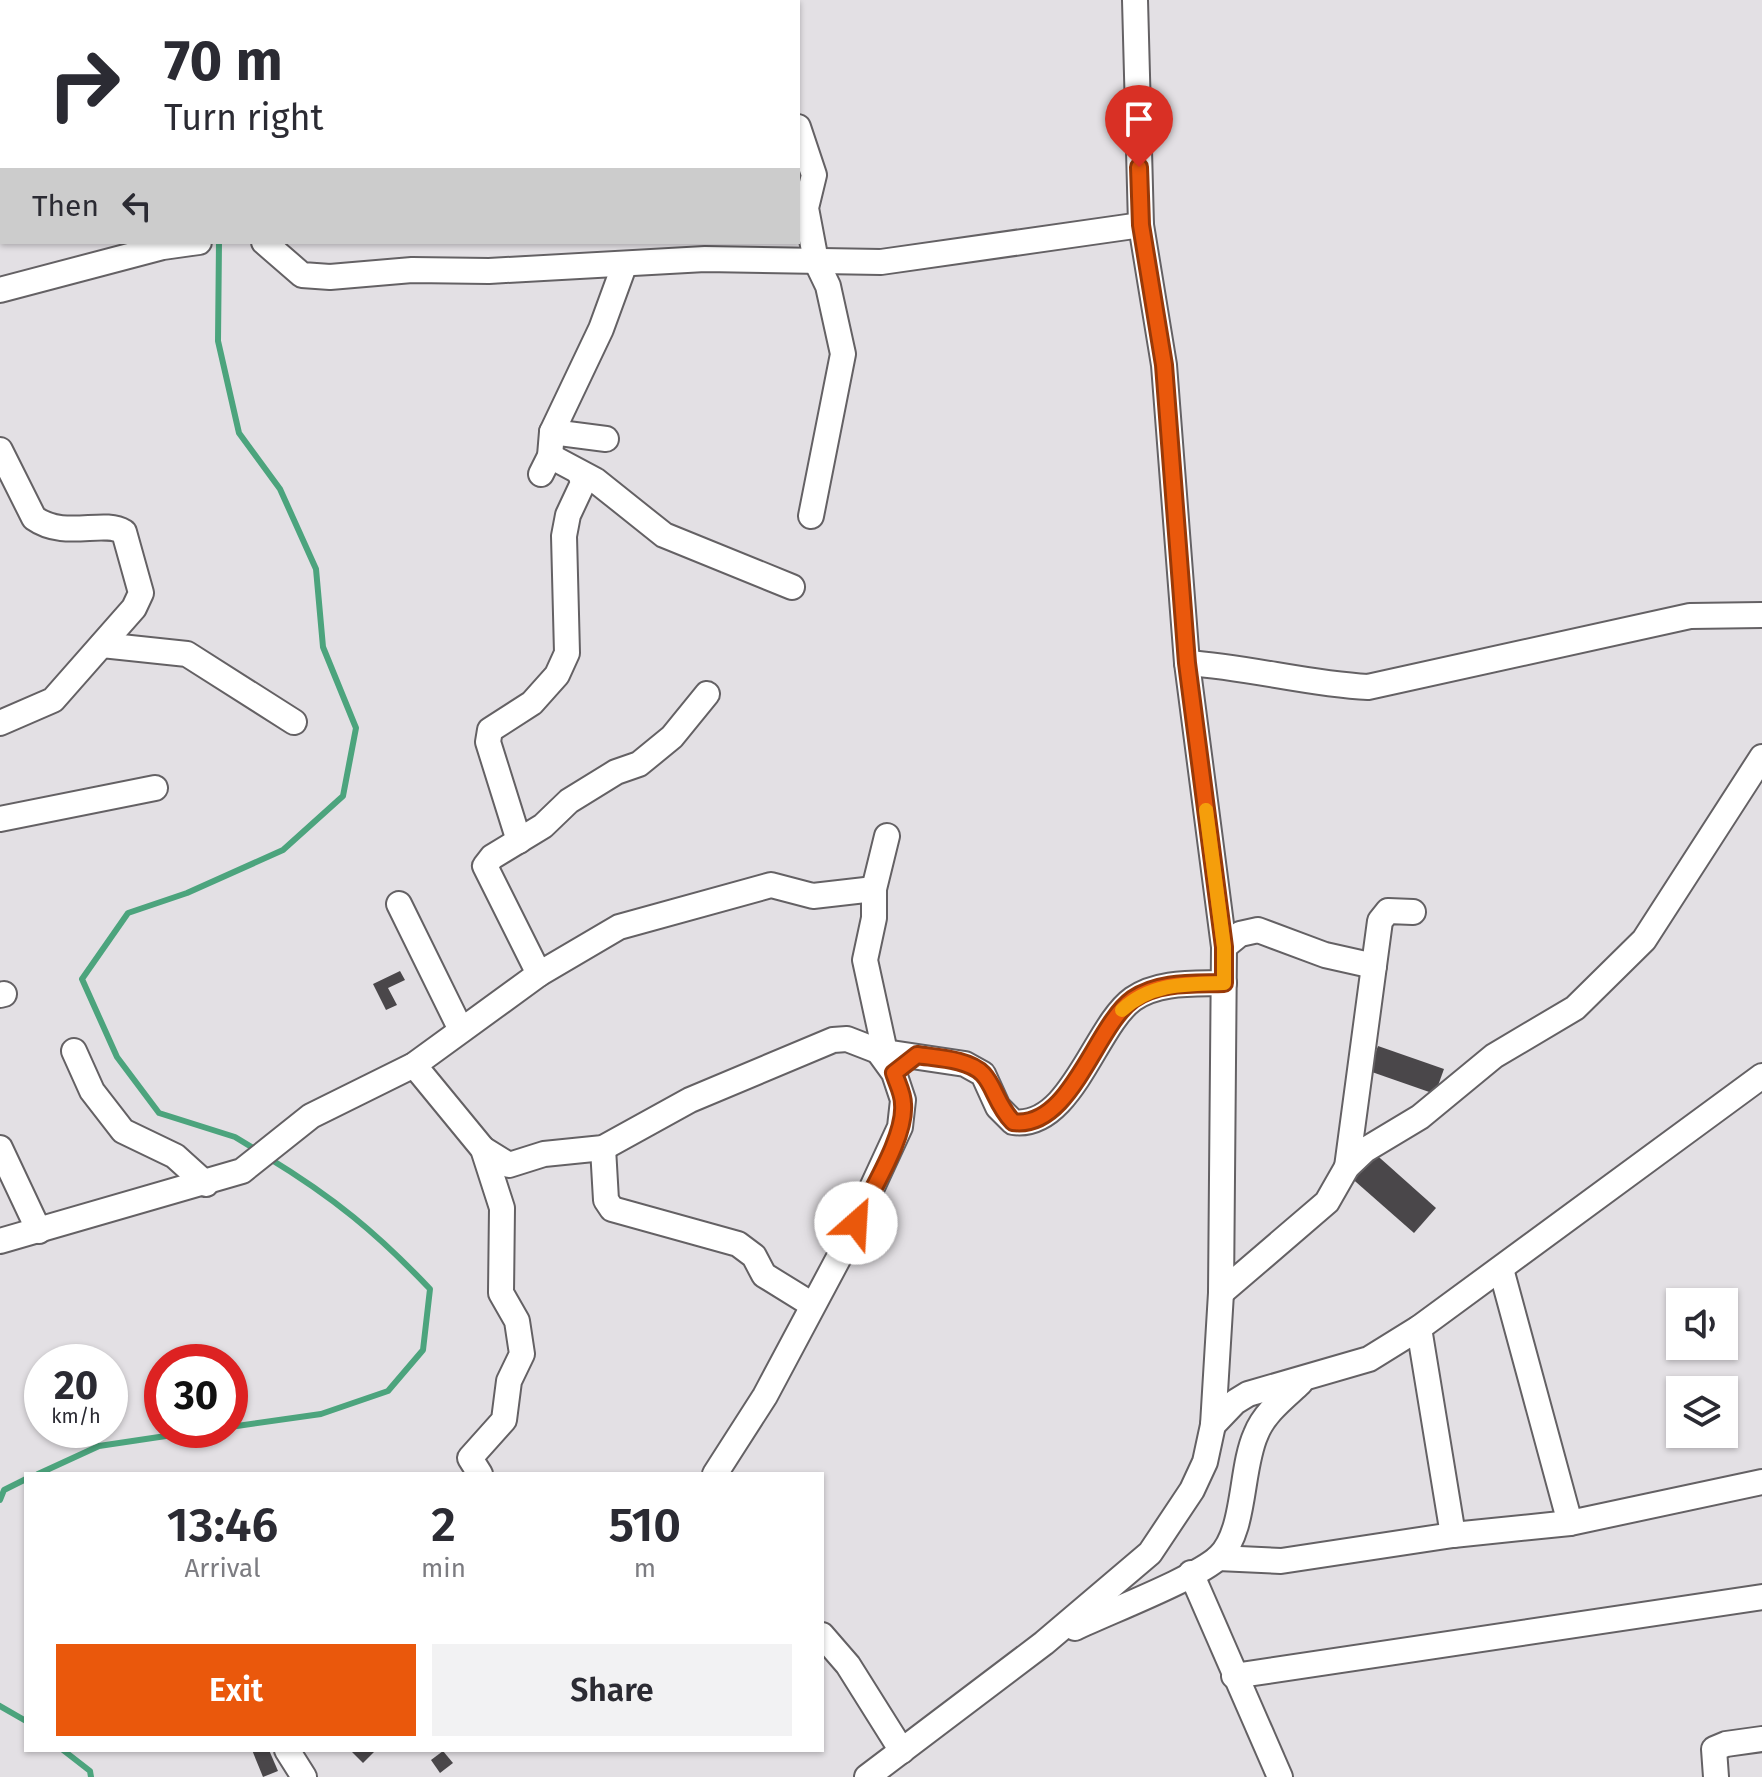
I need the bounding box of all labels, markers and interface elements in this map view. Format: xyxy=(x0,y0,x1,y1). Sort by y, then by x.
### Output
text: 70 m xyxy=(164,28,283,95)
icon: right xyxy=(32,32,136,136)
pin xyxy=(1105,85,1173,167)
text: Turn right xyxy=(164,96,324,140)
icon: arrive xyxy=(1117,97,1161,141)
icon: left xyxy=(115,184,159,228)
text: Then xyxy=(32,188,99,224)
position arrow xyxy=(814,1181,898,1265)
map controls xyxy=(1666,1288,1738,1448)
button: sound xyxy=(1666,1288,1738,1360)
speed limit sign: 30 xyxy=(144,1344,248,1448)
text: 20 xyxy=(54,1362,98,1410)
button: layers xyxy=(1666,1376,1738,1448)
text: km/h xyxy=(51,1404,101,1428)
text: 13:46 xyxy=(167,1496,278,1554)
text: 2 xyxy=(431,1496,456,1554)
text: 510 xyxy=(609,1496,681,1554)
text: Arrival xyxy=(184,1553,261,1584)
text: min xyxy=(421,1553,466,1584)
text: m xyxy=(634,1553,656,1584)
button: Exit xyxy=(56,1644,416,1736)
button: Share xyxy=(432,1644,792,1736)

